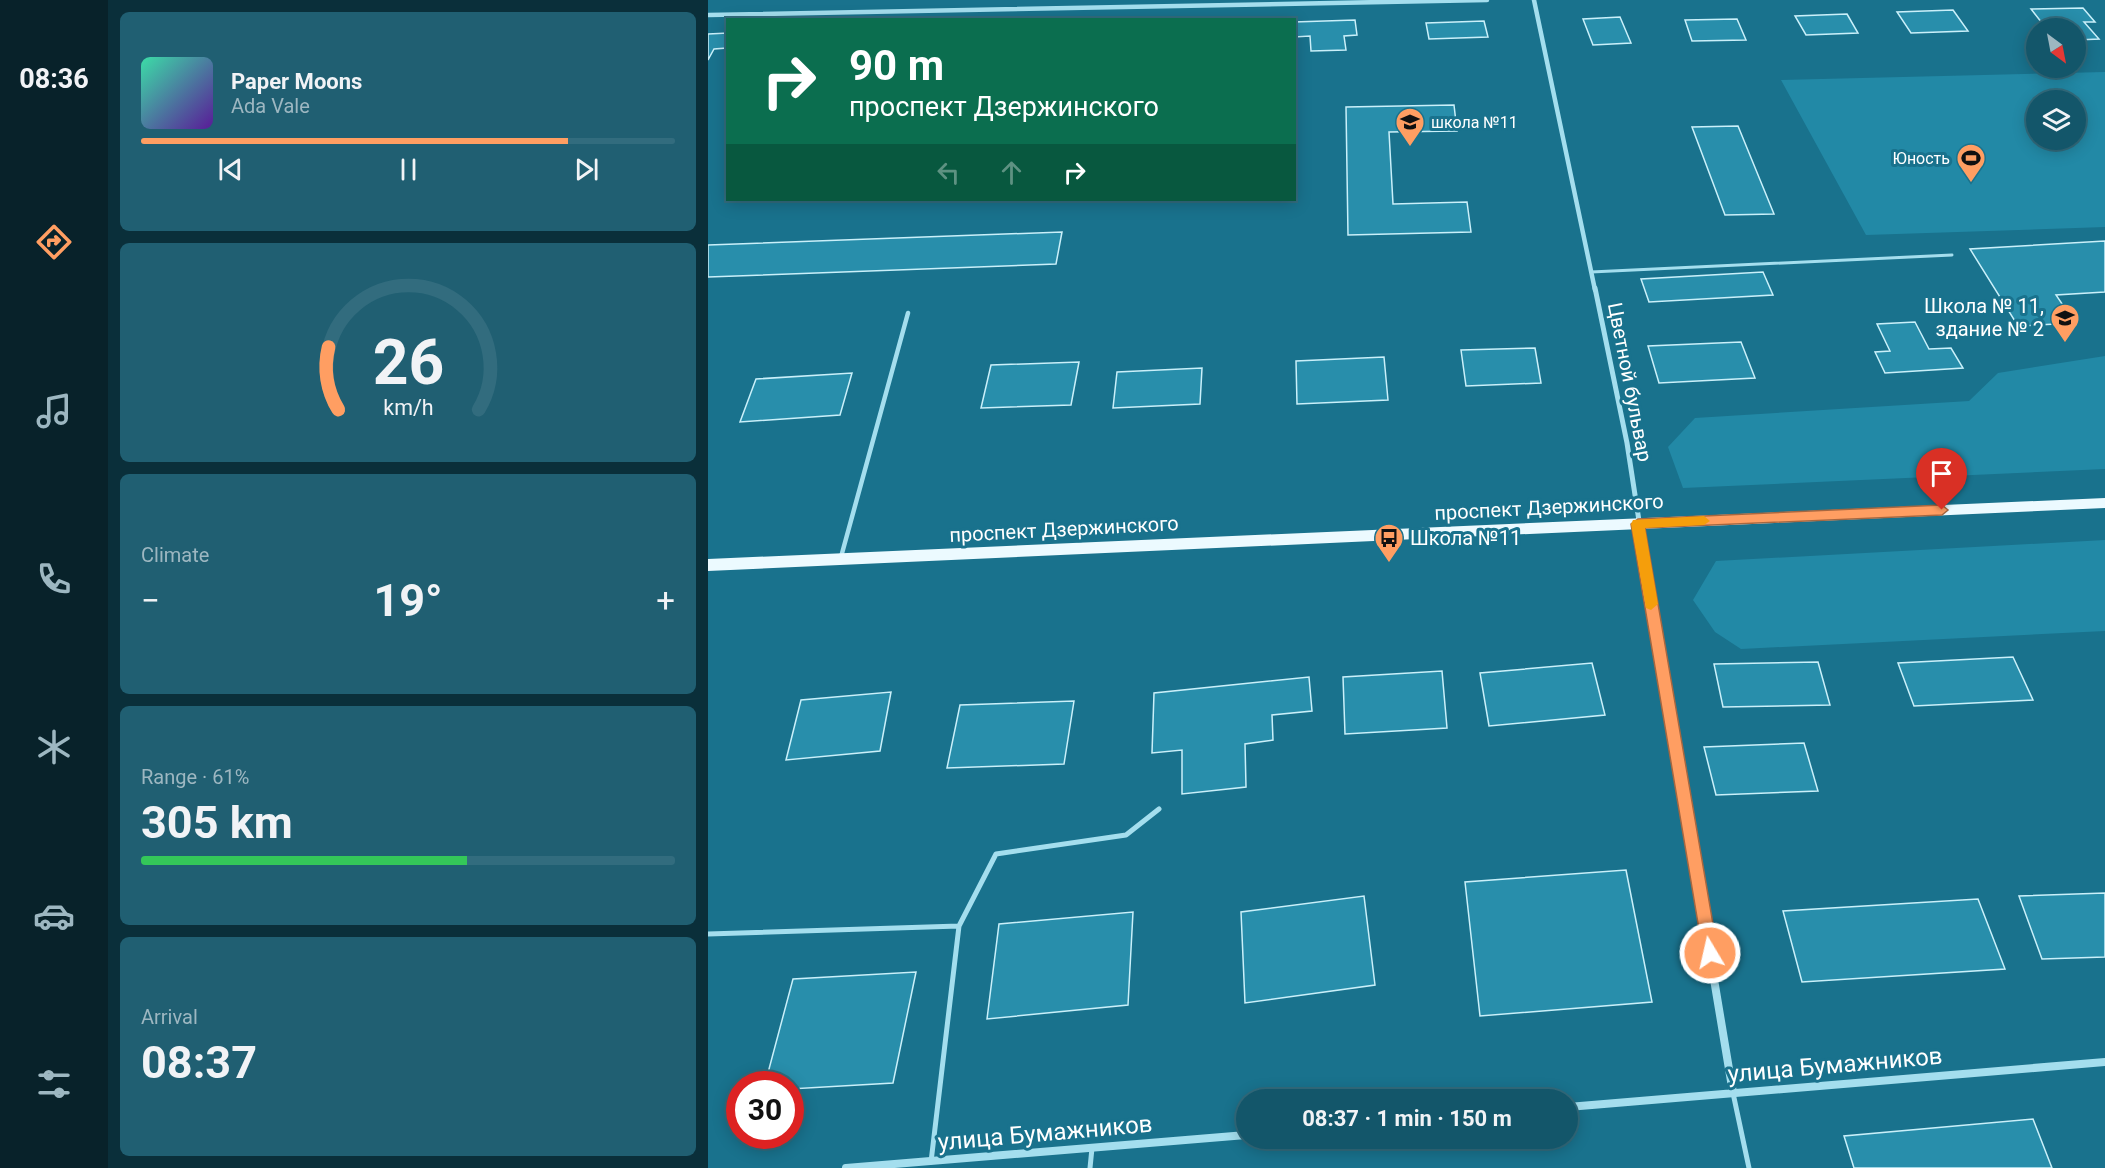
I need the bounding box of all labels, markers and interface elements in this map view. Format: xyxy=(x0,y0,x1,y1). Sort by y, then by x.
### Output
north arrow xyxy=(2026,18,2086,78)
map controls xyxy=(2026,18,2086,150)
text: 90 m xyxy=(849,41,944,90)
icon: right xyxy=(750,42,828,120)
text: 08:36 xyxy=(19,63,89,95)
text: Paper Moons xyxy=(231,69,362,94)
button: layers xyxy=(2026,90,2086,150)
text: проспект Дзержинского xyxy=(849,91,1159,123)
text: Ada Vale xyxy=(231,94,310,118)
school or university icon: школа №11 xyxy=(1394,106,1426,148)
place label: школа №11 xyxy=(1431,113,1518,132)
sports icon: Юность xyxy=(1955,142,1987,184)
place label: Юность xyxy=(1893,149,1950,168)
icon: previous xyxy=(214,153,247,186)
icon: pause xyxy=(392,153,425,186)
icon: next xyxy=(570,153,603,186)
icon: left xyxy=(932,156,965,189)
icon: ahead xyxy=(995,156,1028,189)
icon: right xyxy=(1058,156,1091,189)
icon: directions xyxy=(33,221,75,263)
place label: Школа № 11, здание № 2 xyxy=(1924,294,2044,341)
street label: Цветной бульвар xyxy=(1603,300,1657,464)
school or university icon: Школа № 11, здание № 2 xyxy=(2049,302,2081,344)
text: 26 xyxy=(372,326,444,399)
icon: music xyxy=(33,390,75,432)
text: km/h xyxy=(383,395,433,420)
pin xyxy=(1916,448,1967,510)
icon: arrive xyxy=(1925,457,1958,490)
street label: проспект Дзержинского xyxy=(1434,489,1664,525)
street label: проспект Дзержинского xyxy=(949,511,1179,547)
bus stop icon: Школа №11 xyxy=(1373,522,1405,564)
place label: Школа №11 xyxy=(1410,526,1521,550)
text: Climate xyxy=(141,543,209,567)
icon: phone xyxy=(33,558,75,600)
text: 19° xyxy=(373,574,443,627)
text: − xyxy=(141,581,160,620)
text: + xyxy=(656,581,675,620)
icon: climate xyxy=(33,726,75,768)
text: Range · 61% xyxy=(141,765,249,789)
text: 305 km xyxy=(141,796,293,849)
icon: car xyxy=(33,895,75,937)
position arrow xyxy=(1678,921,1742,985)
text: Arrival xyxy=(141,1005,198,1029)
text: 08:37 xyxy=(141,1036,257,1089)
street label: улица Бумажников xyxy=(1726,1042,1944,1088)
icon: filters xyxy=(33,1063,75,1105)
speed limit sign: 30 xyxy=(726,1071,804,1149)
text: 08:37 · 1 min · 150 m xyxy=(1302,1106,1512,1131)
street label: улица Бумажников xyxy=(936,1110,1154,1156)

